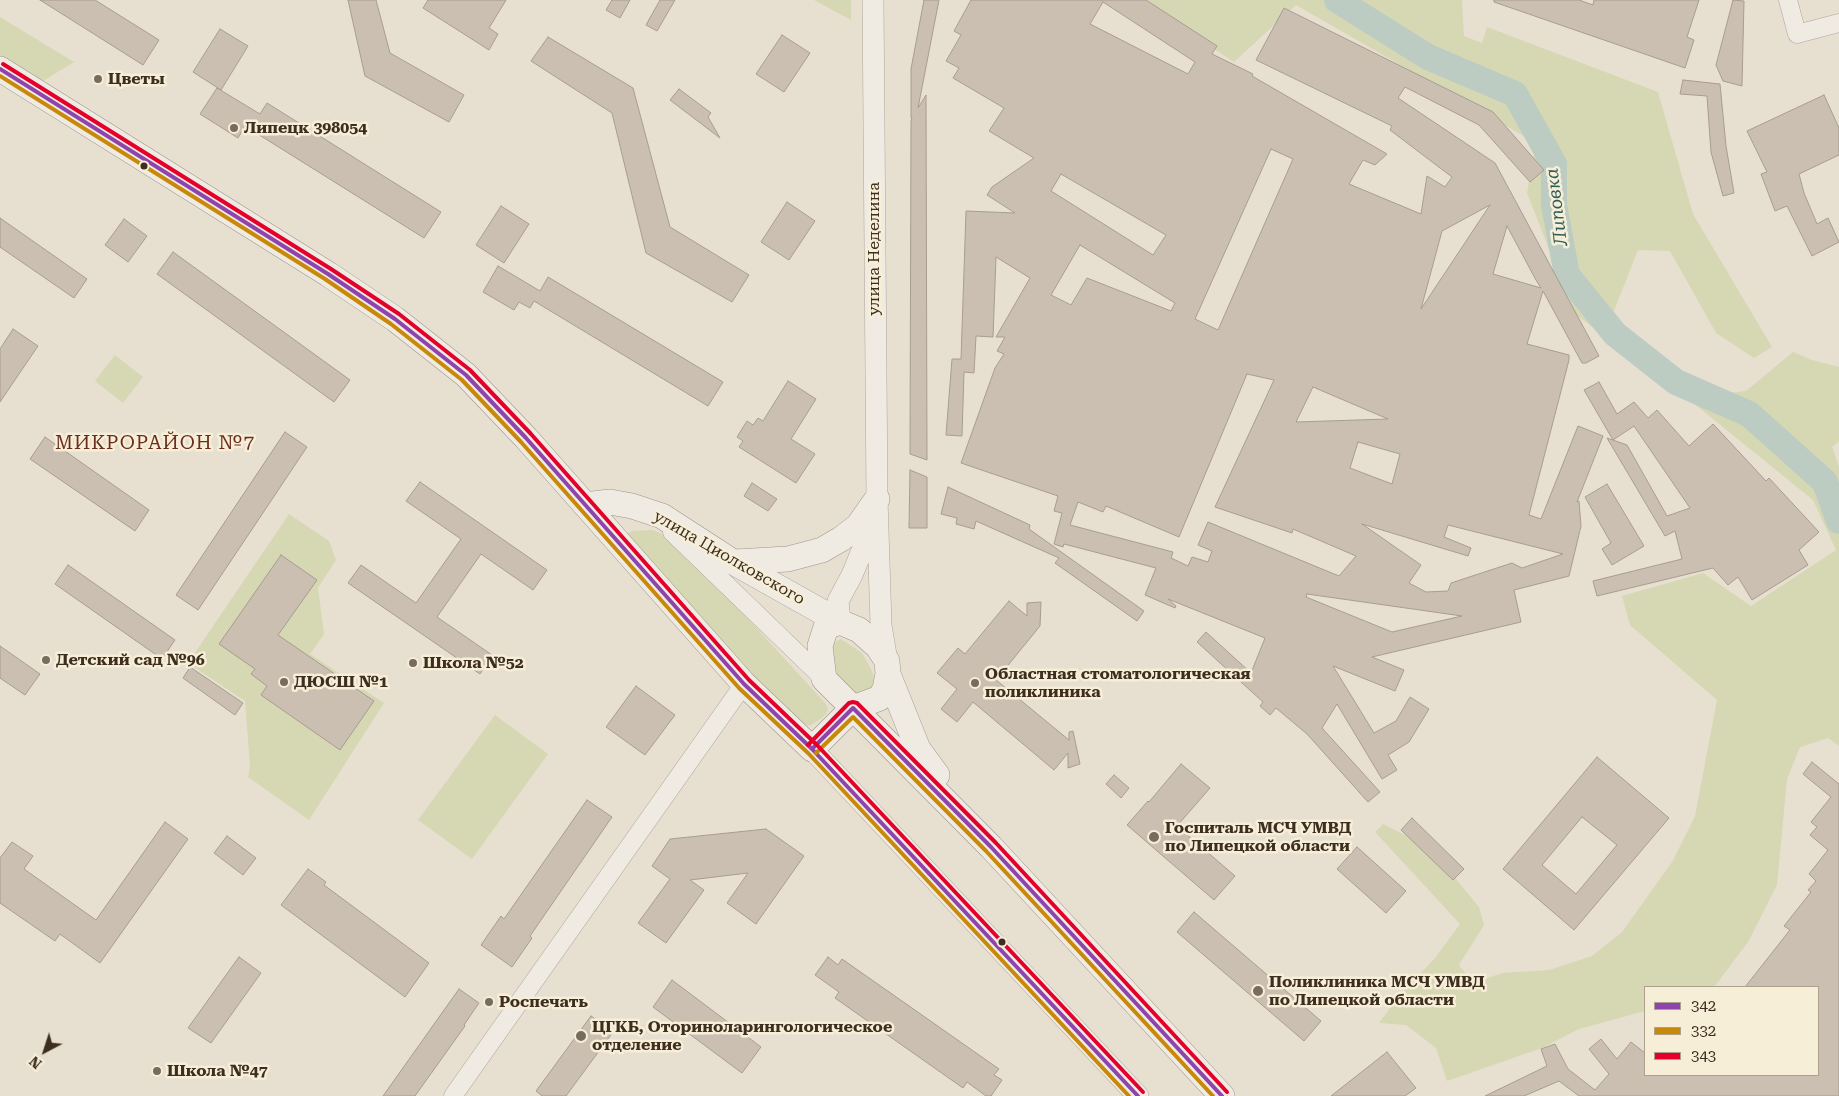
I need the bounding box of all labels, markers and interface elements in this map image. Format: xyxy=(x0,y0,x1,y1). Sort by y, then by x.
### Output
place label: Цветы xyxy=(108,69,165,89)
marker: Цветы xyxy=(92,73,104,85)
place label: Липецк 398054 xyxy=(244,118,367,138)
marker: Липецк 398054 xyxy=(228,122,240,134)
unlabelled marker xyxy=(139,161,149,171)
water label: Липовка xyxy=(1542,167,1572,247)
street label: улица Неделина xyxy=(864,182,884,316)
district label: МИКРОРАЙОН №7 xyxy=(53,432,257,454)
street label: улица Циолковского xyxy=(650,507,808,609)
place label: Детский сад №96 xyxy=(56,650,205,670)
place label: Школа №52 xyxy=(423,653,524,673)
marker: Детский сад №96 xyxy=(40,654,52,666)
marker: Школа №52 xyxy=(407,657,419,669)
place label: Областная стоматологическая поликлиника xyxy=(985,664,1251,702)
place label: ДЮСШ №1 xyxy=(294,672,388,692)
marker: ДЮСШ №1 xyxy=(278,676,290,688)
marker: Областная стоматологическая поликлиника xyxy=(969,677,981,689)
place label: Госпиталь МСЧ УМВД по Липецкой области xyxy=(1165,818,1351,856)
marker: Госпиталь МСЧ УМВД по Липецкой области xyxy=(1147,830,1161,844)
unlabelled marker xyxy=(997,937,1007,947)
place label: Поликлиника МСЧ УМВД по Липецкой области xyxy=(1269,972,1485,1010)
marker: Поликлиника МСЧ УМВД по Липецкой области xyxy=(1251,984,1265,998)
legend xyxy=(1644,986,1819,1076)
place label: Роспечать xyxy=(499,992,588,1012)
marker: Роспечать xyxy=(483,996,495,1008)
text: 342 xyxy=(1691,997,1716,1015)
place label: ЦГКБ, Оториноларингологическое отделение xyxy=(592,1017,892,1055)
text: 332 xyxy=(1691,1022,1716,1040)
north arrow xyxy=(20,1026,70,1076)
marker: ЦГКБ, Оториноларингологическое отделение xyxy=(574,1029,588,1043)
text: 343 xyxy=(1691,1047,1716,1065)
text: N xyxy=(26,1053,45,1072)
place label: Школа №47 xyxy=(167,1061,268,1081)
marker: Школа №47 xyxy=(151,1065,163,1077)

